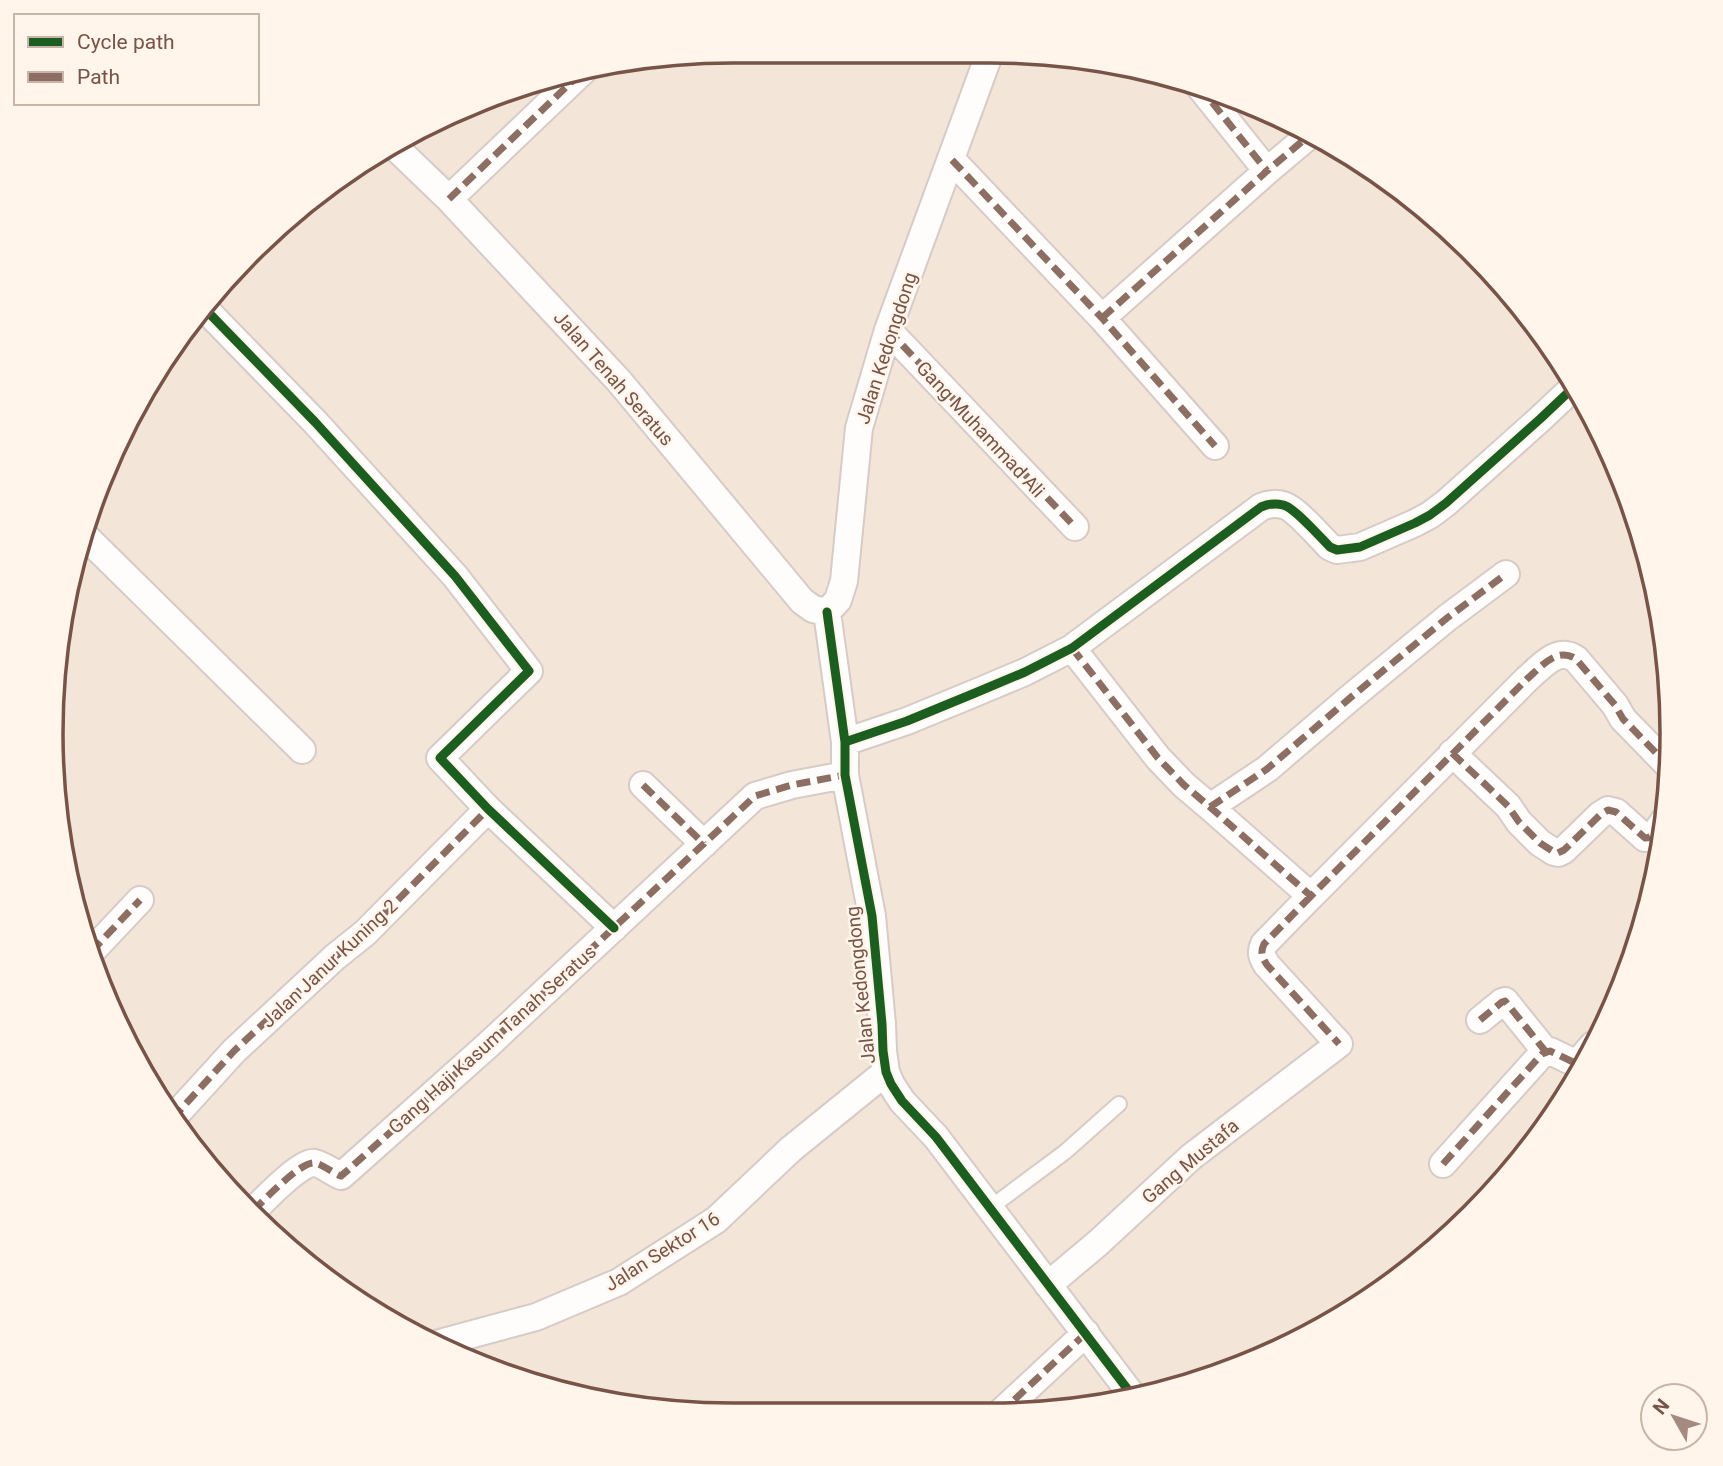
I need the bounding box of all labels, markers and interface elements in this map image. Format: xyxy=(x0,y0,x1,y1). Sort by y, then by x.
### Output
legend xyxy=(14,14,259,105)
text: Cycle path xyxy=(77,30,175,54)
text: Path xyxy=(77,65,120,89)
street label: Jalan Kedongdong xyxy=(851,269,922,427)
street label: Jalan Tenah Seratus xyxy=(549,306,679,451)
street label: Gang Muhammad Ali xyxy=(912,356,1050,502)
street label: Jalan Janur Kuning 2 xyxy=(256,894,402,1032)
street label: Jalan Kedongdong xyxy=(841,905,880,1065)
street label: Gang Haji Kasum Tanah Seratus xyxy=(384,940,601,1139)
street label: Gang Mustafa xyxy=(1137,1114,1243,1209)
street label: Jalan Sektor 16 xyxy=(600,1207,724,1296)
north arrow xyxy=(1639,1382,1709,1452)
text: N xyxy=(1648,1394,1674,1419)

